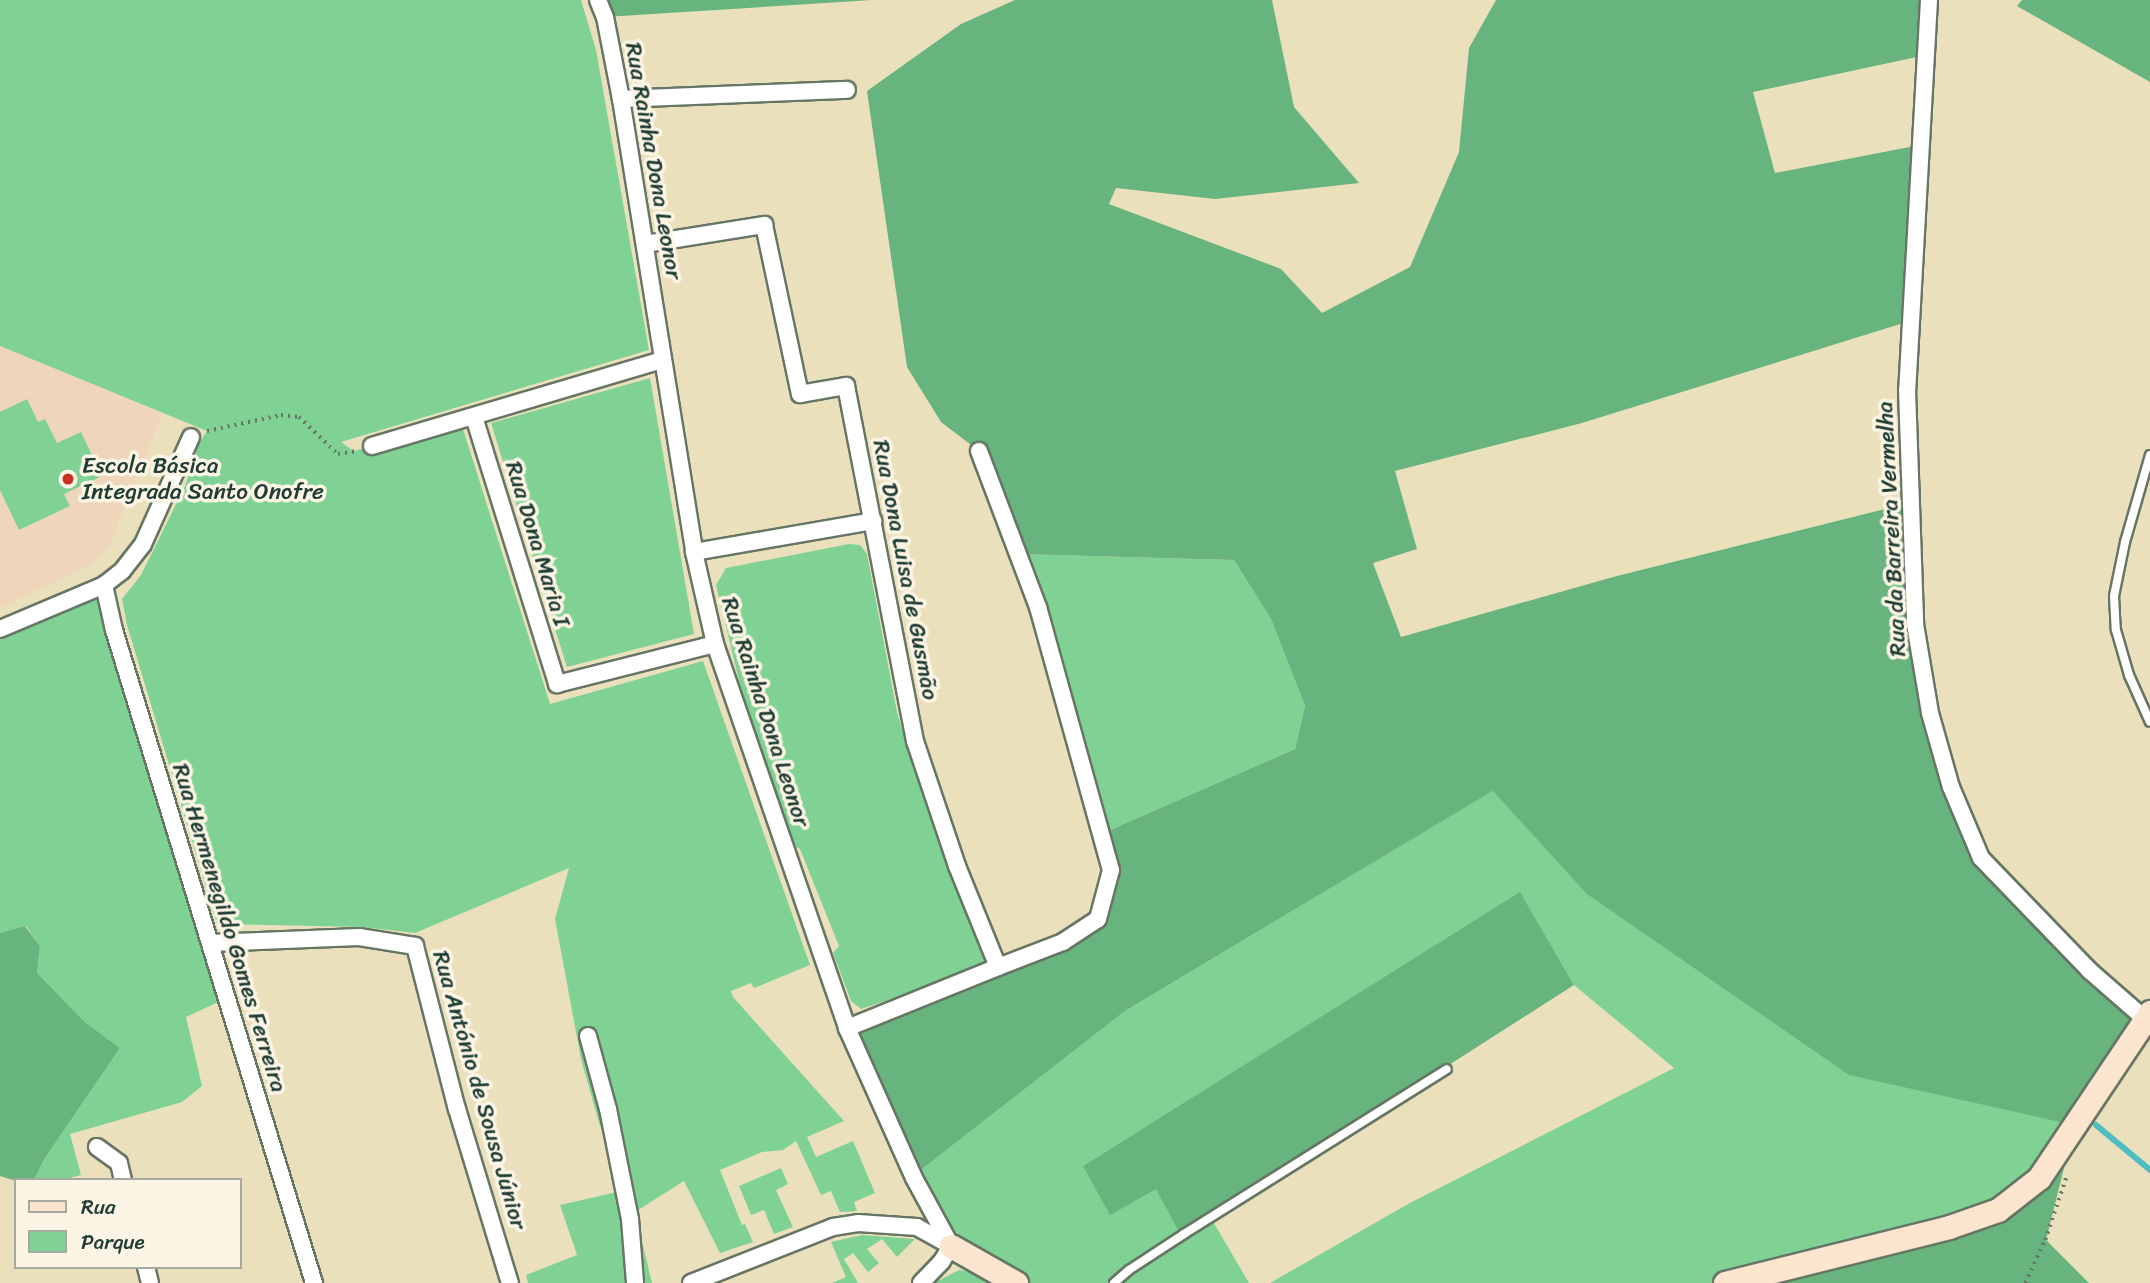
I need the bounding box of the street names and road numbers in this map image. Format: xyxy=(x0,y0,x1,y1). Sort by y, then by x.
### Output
street label: Rua Rainha Dona Leonor xyxy=(619,40,687,282)
street label: Rua da Barreira Vermelha xyxy=(1872,400,1912,658)
street label: Rua Dona Luisa de Gusmão xyxy=(866,437,944,703)
street label: Rua Dona Maria I xyxy=(499,458,575,630)
street label: Rua Rainha Dona Leonor xyxy=(715,593,815,831)
street label: Rua Hermenegildo Gomes Ferreira xyxy=(166,760,292,1096)
street label: Rua António de Sousa Júnior xyxy=(426,947,532,1233)

